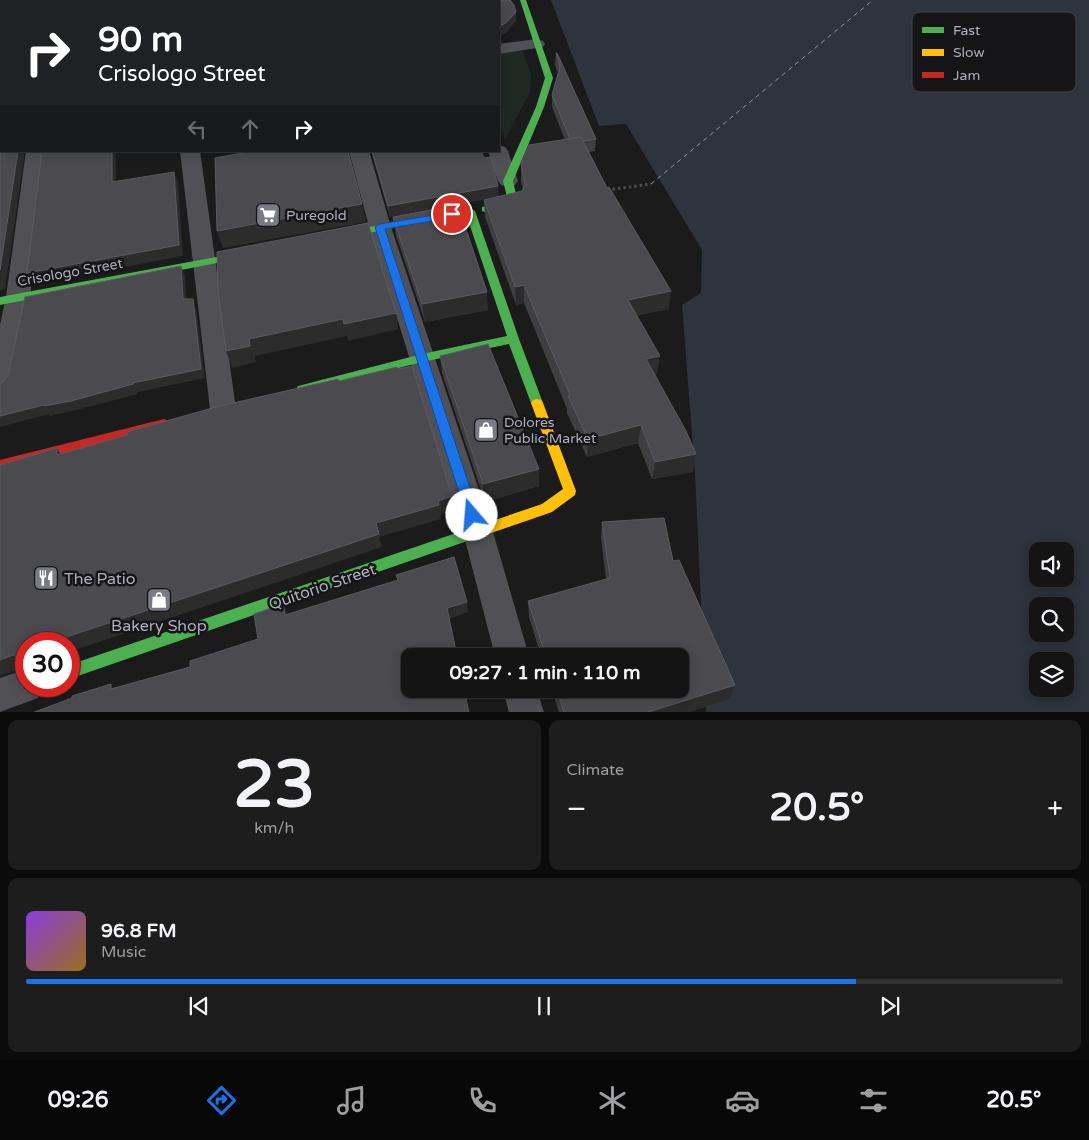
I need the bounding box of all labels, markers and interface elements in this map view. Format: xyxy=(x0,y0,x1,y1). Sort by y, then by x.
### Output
legend xyxy=(912,12,1076,92)
text: 90 m xyxy=(98,19,183,61)
icon: right xyxy=(15,20,80,85)
text: Fast xyxy=(953,22,981,39)
text: Slow xyxy=(953,44,985,61)
text: Crisologo Street xyxy=(98,61,266,87)
text: Jam xyxy=(953,67,980,84)
icon: left xyxy=(183,115,211,143)
icon: ahead xyxy=(236,115,264,143)
icon: right xyxy=(289,115,317,143)
pin xyxy=(431,193,473,235)
icon: arrive xyxy=(438,200,466,228)
supermarket icon: Puregold xyxy=(255,202,281,228)
place label: Puregold xyxy=(286,207,347,224)
street label: Crisologo Street xyxy=(16,255,125,290)
place label: Dolores Public Market xyxy=(504,414,597,447)
shop icon: Dolores Public Market xyxy=(473,417,499,443)
position arrow xyxy=(445,488,497,540)
map controls xyxy=(1029,542,1074,697)
button: sound xyxy=(1029,542,1074,587)
street label: Quitorio Street xyxy=(266,559,379,615)
restaurant icon: The Patio xyxy=(33,565,59,591)
place label: The Patio xyxy=(64,569,136,589)
shop icon: Bakery Shop xyxy=(146,587,172,613)
button: search xyxy=(1029,597,1074,642)
place label: Bakery Shop xyxy=(111,616,207,636)
speed limit sign: 30 xyxy=(15,632,80,697)
button: layers xyxy=(1029,652,1074,697)
text: 09:27 · 1 min · 110 m xyxy=(449,662,641,684)
text: 23 xyxy=(233,746,315,825)
text: Climate xyxy=(567,760,624,780)
text: 20.5° xyxy=(769,785,864,831)
text: − xyxy=(567,792,586,826)
text: + xyxy=(1047,792,1063,826)
text: km/h xyxy=(254,818,294,838)
text: 96.8 FM xyxy=(101,920,177,942)
text: Music xyxy=(101,942,146,962)
icon: previous xyxy=(185,992,213,1020)
icon: pause xyxy=(530,992,558,1020)
icon: next xyxy=(876,992,904,1020)
icon: directions xyxy=(204,1083,239,1118)
icon: music xyxy=(334,1083,369,1118)
icon: phone xyxy=(465,1083,500,1118)
icon: climate xyxy=(595,1083,630,1118)
icon: car xyxy=(725,1083,760,1118)
icon: filters xyxy=(856,1083,891,1118)
text: 09:26 xyxy=(48,1087,109,1113)
text: 20.5° xyxy=(986,1087,1041,1113)

